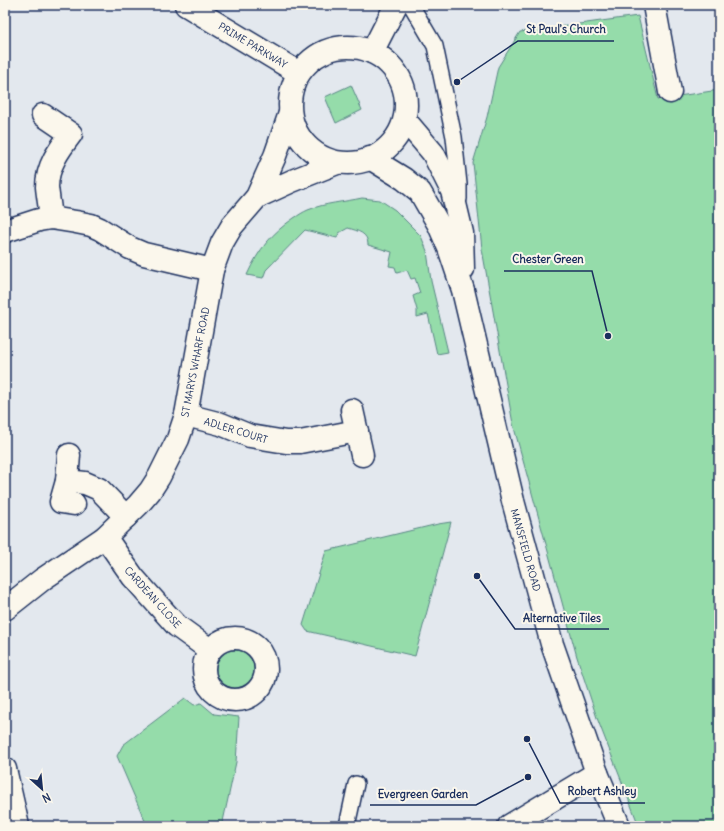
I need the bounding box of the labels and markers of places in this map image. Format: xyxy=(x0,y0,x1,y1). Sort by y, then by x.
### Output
callout: St Paul's Church xyxy=(518,18,614,41)
callout: Chester Green xyxy=(504,248,592,271)
callout: Alternative Tiles xyxy=(515,606,609,629)
callout: Robert Ashley xyxy=(560,780,645,803)
callout: Evergreen Garden xyxy=(370,782,476,805)

